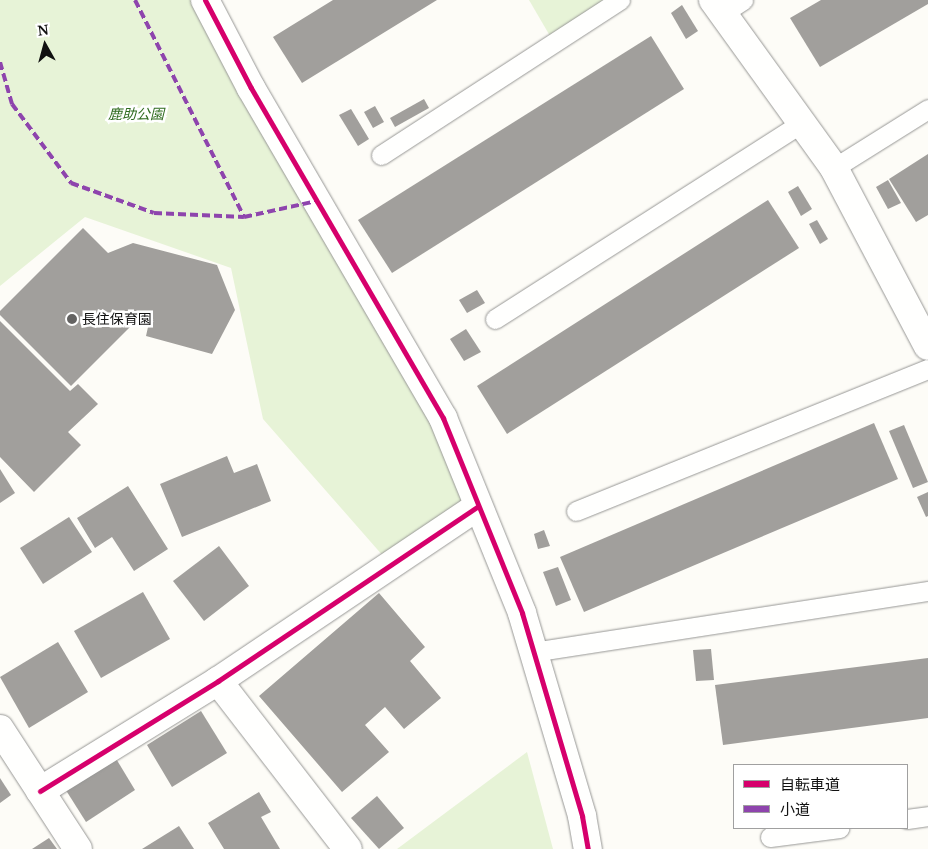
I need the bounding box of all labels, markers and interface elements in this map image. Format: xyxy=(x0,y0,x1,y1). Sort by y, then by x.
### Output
north arrow xyxy=(20,20,70,70)
text: N xyxy=(36,20,50,40)
park label: 鹿助公園 xyxy=(108,106,164,122)
place label: 長住保育園 xyxy=(82,311,152,327)
marker: 長住保育園 xyxy=(66,313,78,325)
legend xyxy=(733,764,908,829)
text: 自転車道 xyxy=(780,774,840,794)
text: 小道 xyxy=(780,799,810,819)

